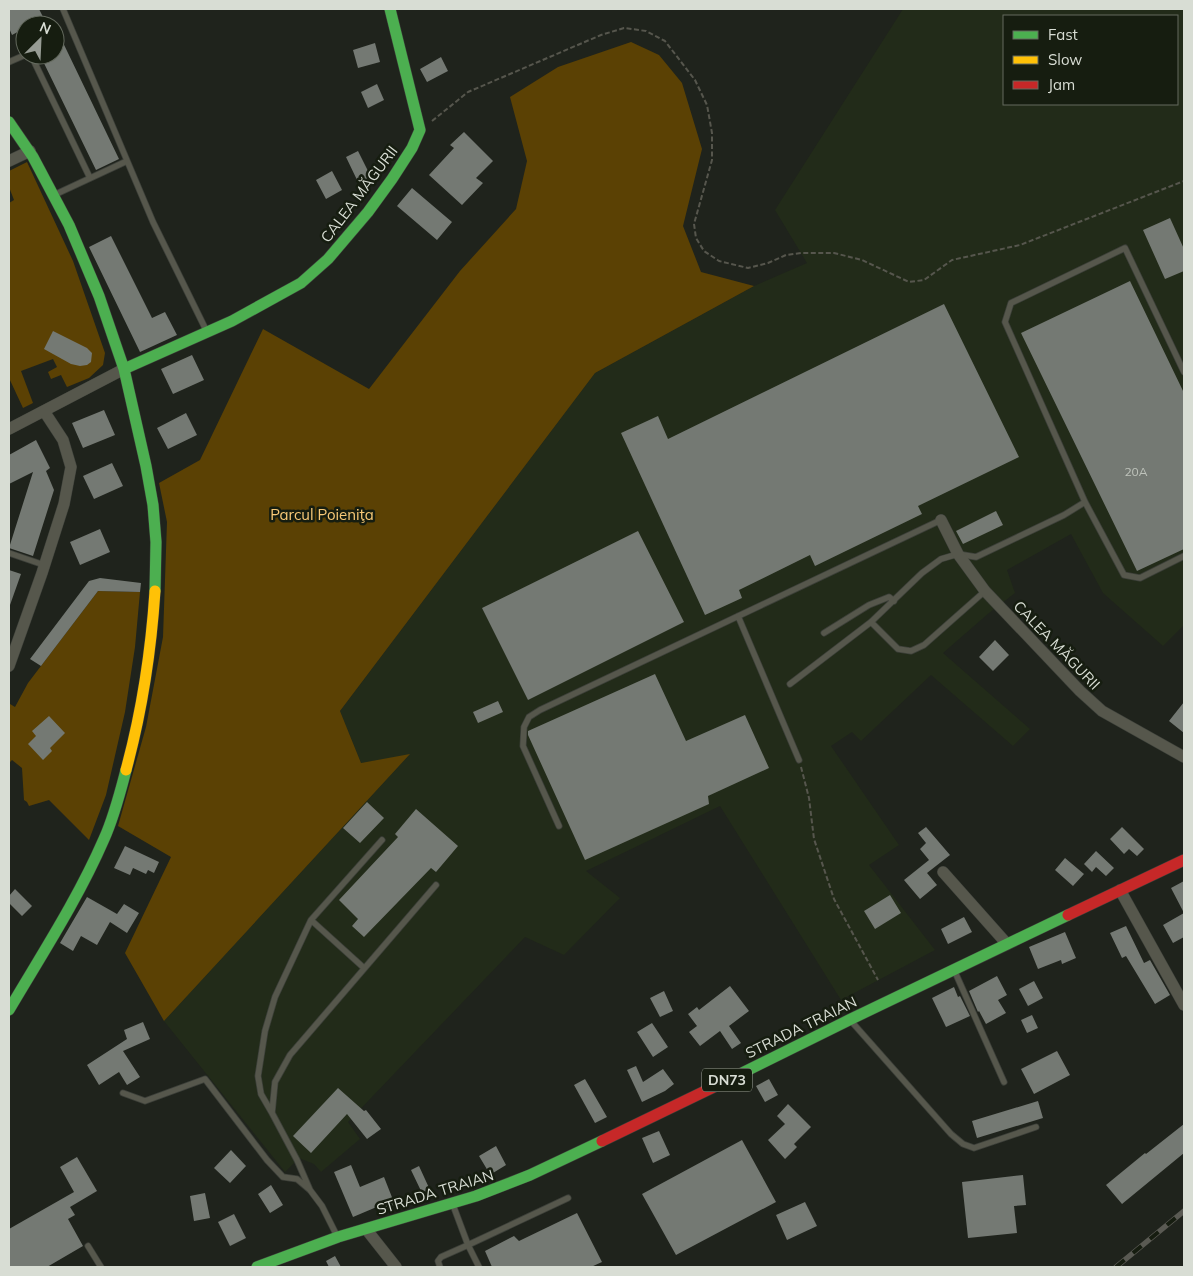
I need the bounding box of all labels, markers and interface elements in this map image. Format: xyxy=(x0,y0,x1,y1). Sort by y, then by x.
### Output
north arrow xyxy=(15,15,65,65)
legend xyxy=(1003,15,1178,105)
text: N xyxy=(37,18,54,38)
text: Fast xyxy=(1048,25,1078,44)
text: Slow xyxy=(1048,50,1082,69)
text: Jam xyxy=(1048,75,1075,94)
street label: CALEA MĂGURII xyxy=(316,142,402,246)
house number: 20A xyxy=(1124,464,1148,479)
park label: Parcul Poieniţa xyxy=(270,505,374,524)
street label: CALEA MĂGURII xyxy=(1010,596,1104,694)
street label: STRADA TRAIAN xyxy=(742,992,860,1062)
road number: DN73 xyxy=(702,1068,752,1092)
street label: STRADA TRAIAN xyxy=(374,1165,496,1219)

